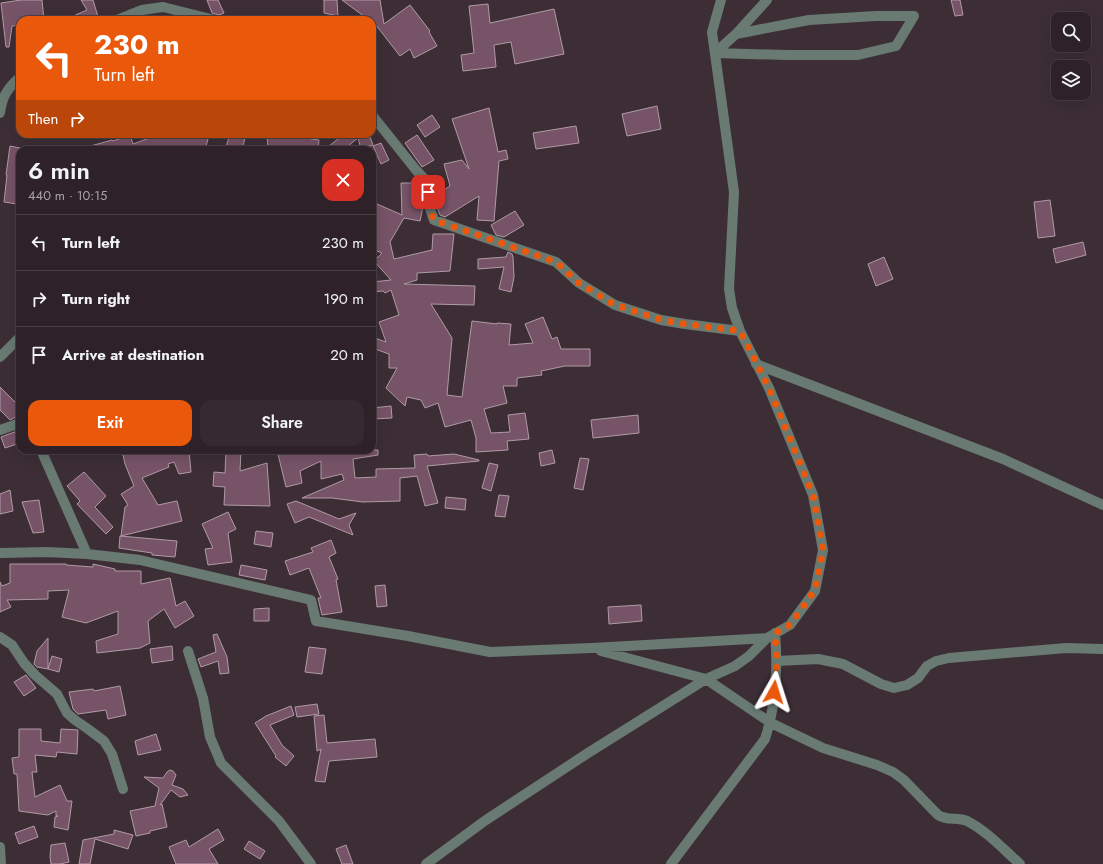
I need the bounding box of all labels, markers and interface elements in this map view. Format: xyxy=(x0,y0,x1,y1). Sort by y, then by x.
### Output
map controls xyxy=(1051,12,1091,100)
button: search xyxy=(1051,12,1091,52)
text: 230 m xyxy=(94,24,180,65)
icon: left xyxy=(28,32,80,84)
button: layers xyxy=(1051,60,1091,100)
text: Turn left xyxy=(94,62,154,88)
text: Then xyxy=(28,108,58,130)
icon: right xyxy=(66,108,88,130)
text: 6 min xyxy=(28,153,90,188)
button: close xyxy=(322,159,364,201)
pin xyxy=(411,175,445,209)
icon: arrive xyxy=(417,181,439,203)
text: 440 m · 10:15 xyxy=(28,186,107,205)
icon: left xyxy=(28,232,50,254)
text: Turn left xyxy=(62,232,120,254)
text: 230 m xyxy=(322,232,364,254)
icon: right xyxy=(28,288,50,310)
text: Turn right xyxy=(62,288,130,310)
text: 190 m xyxy=(323,288,364,310)
icon: arrive xyxy=(28,344,50,366)
text: Arrive at destination xyxy=(62,344,204,366)
text: 20 m xyxy=(330,344,364,366)
button: Exit xyxy=(28,400,192,446)
button: Share xyxy=(200,400,364,446)
position arrow xyxy=(753,671,795,713)

